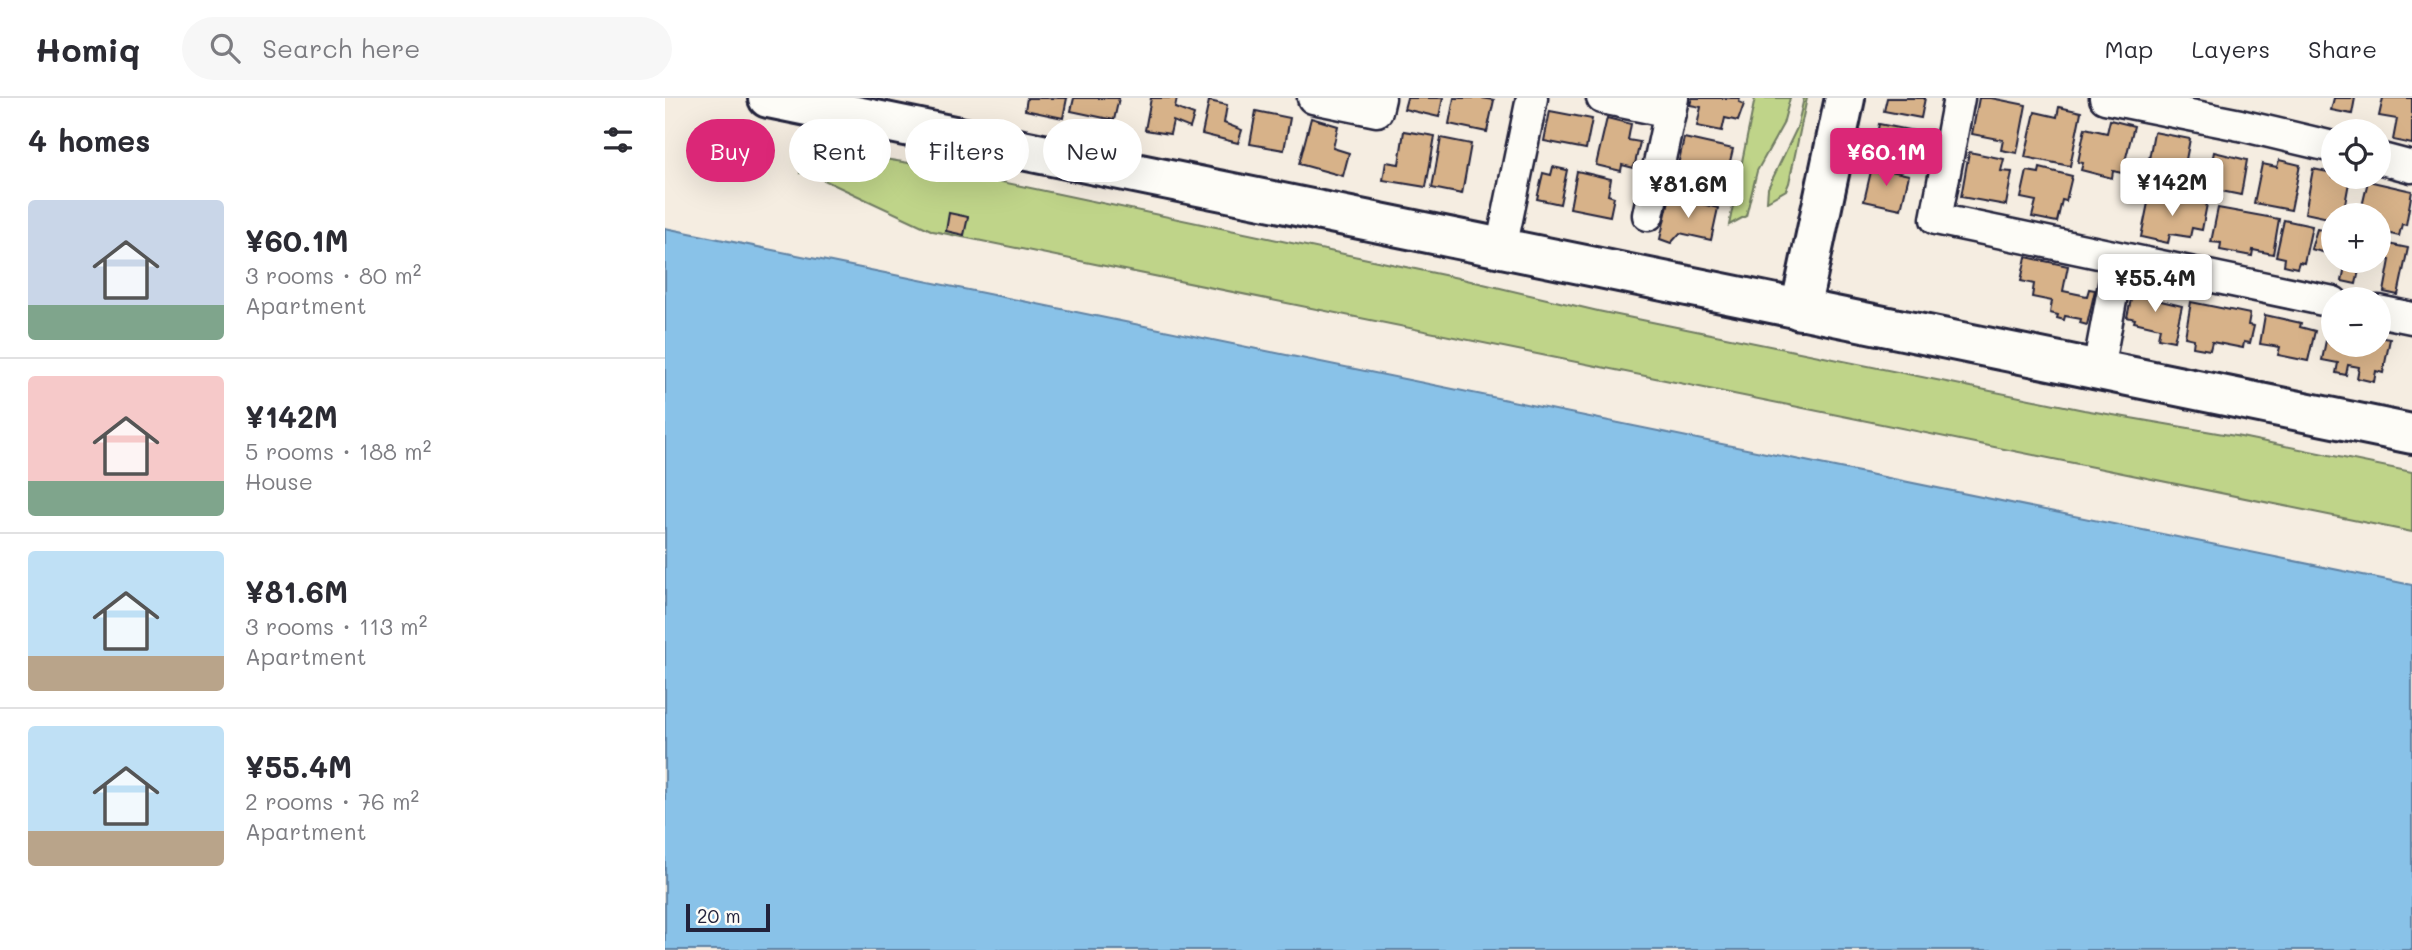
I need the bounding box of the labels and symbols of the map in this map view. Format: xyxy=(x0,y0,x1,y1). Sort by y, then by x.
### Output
pin: ¥60.1M xyxy=(1829,129,1943,188)
pin: ¥142M xyxy=(2123,158,2221,218)
pin: ¥81.6M xyxy=(1631,160,1745,220)
pin: ¥55.4M xyxy=(2098,254,2212,314)
scale bar xyxy=(686,901,770,933)

